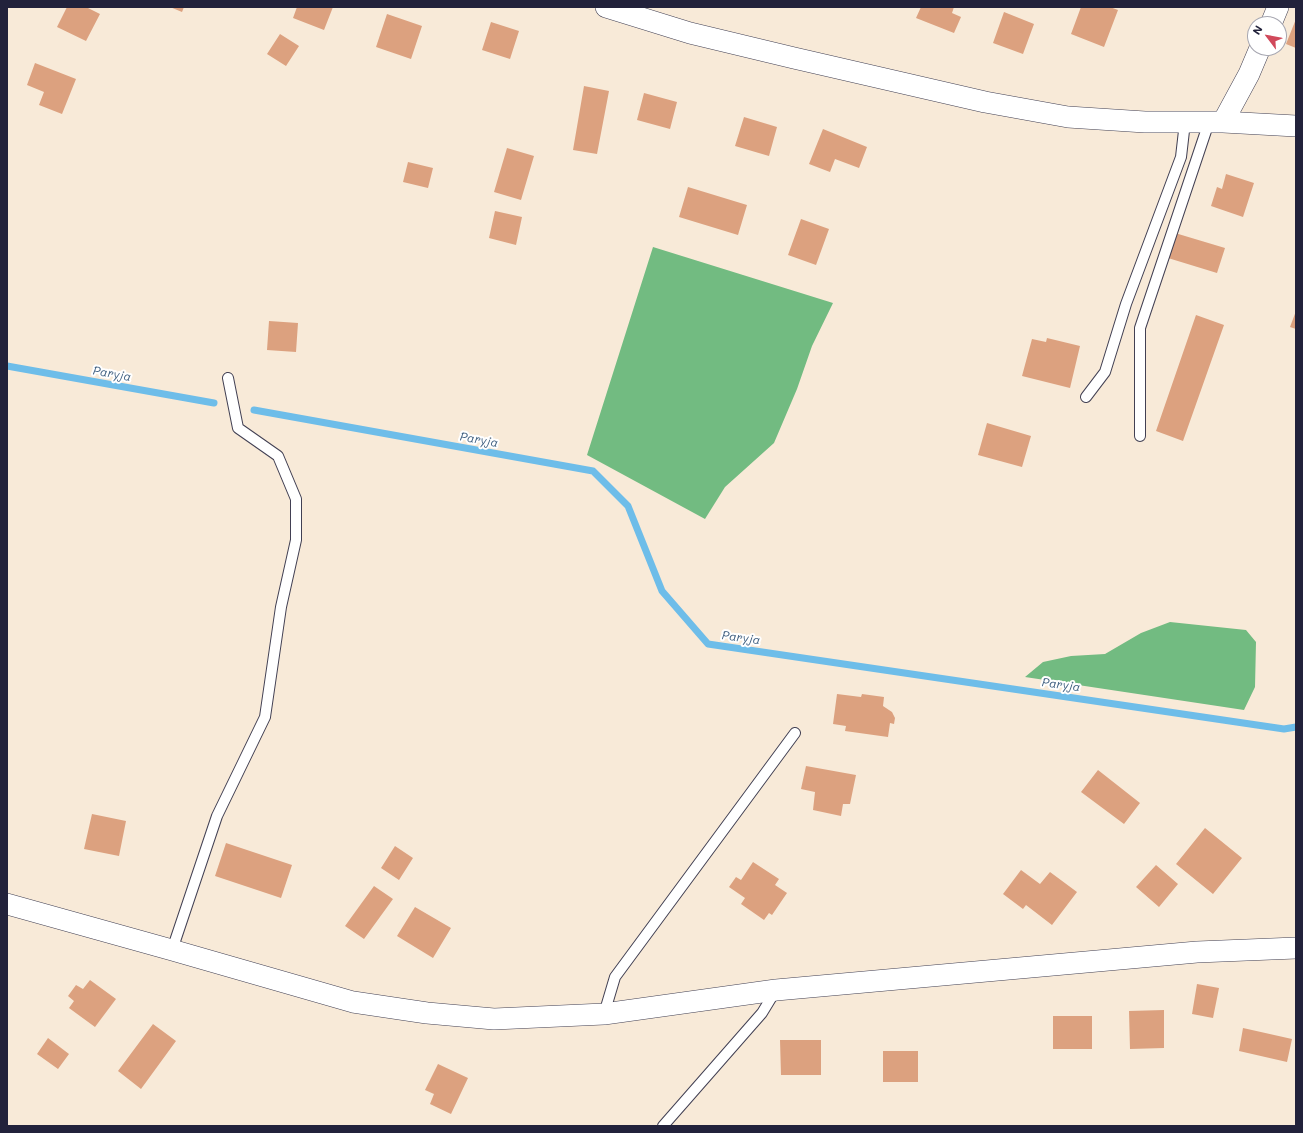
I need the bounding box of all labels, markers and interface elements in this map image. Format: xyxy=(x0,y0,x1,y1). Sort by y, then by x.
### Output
north arrow xyxy=(1247,16,1287,56)
text: N xyxy=(1249,22,1266,37)
water label: Paryja xyxy=(92,364,132,384)
water label: Paryja xyxy=(459,430,499,450)
water label: Paryja xyxy=(721,628,761,648)
water label: Paryja xyxy=(1041,675,1081,695)

